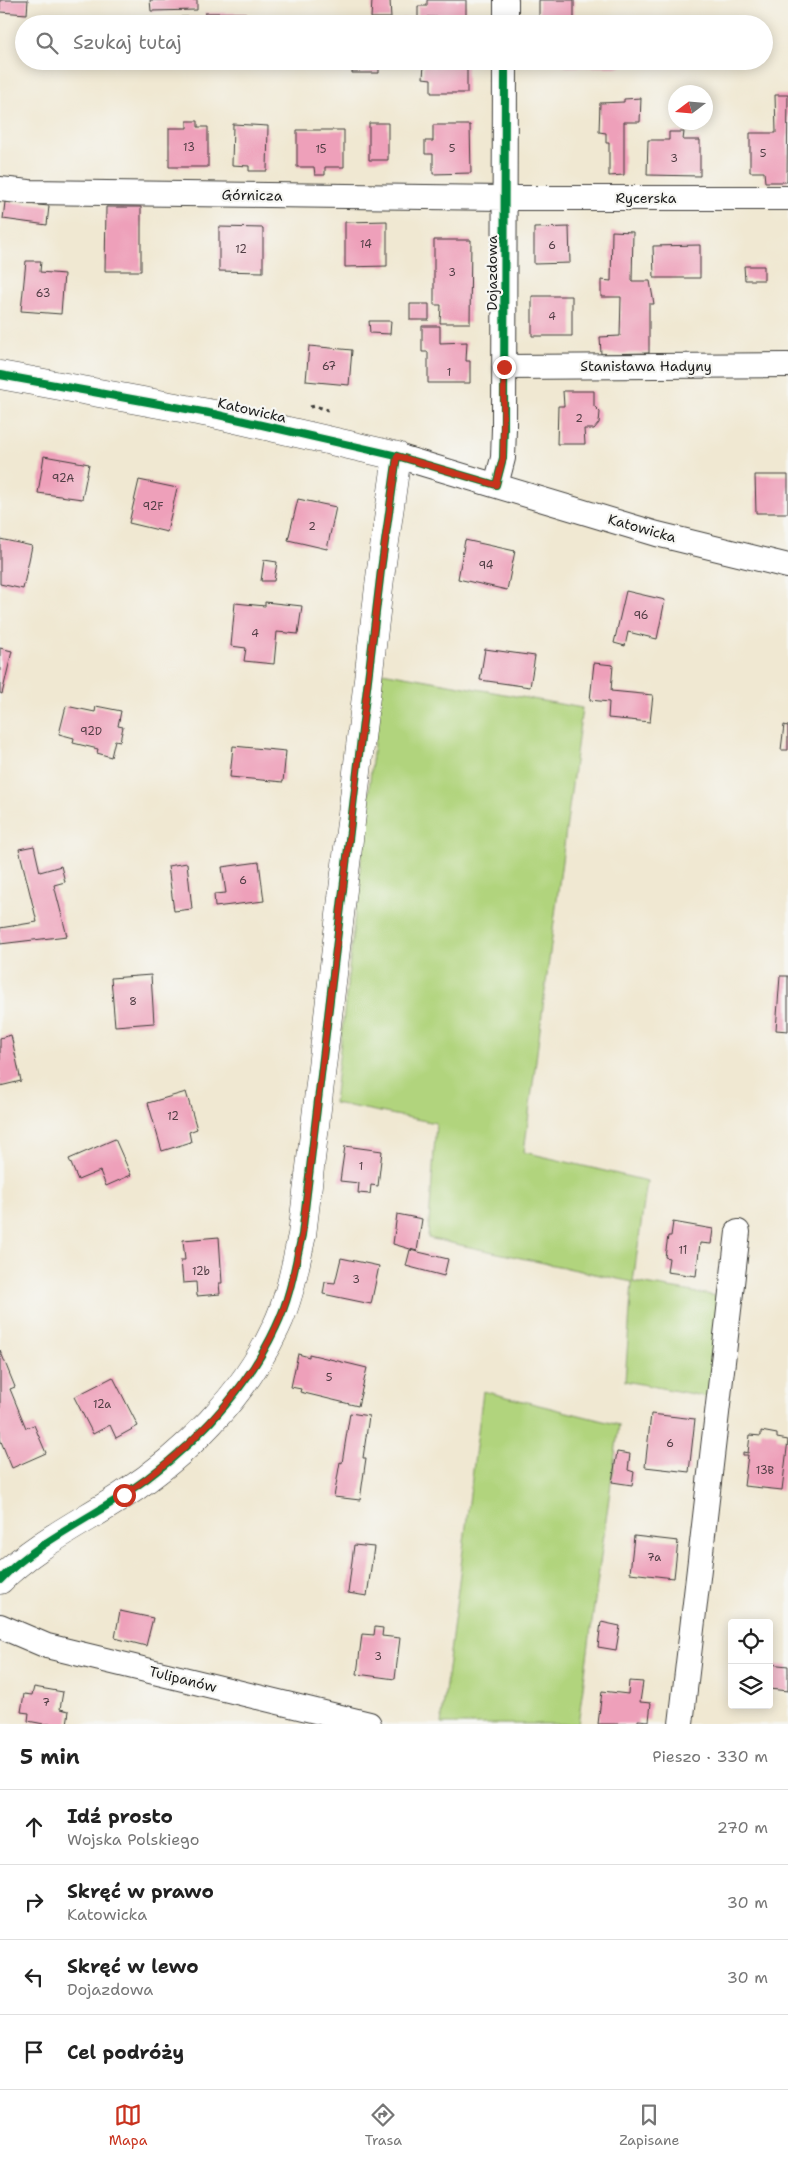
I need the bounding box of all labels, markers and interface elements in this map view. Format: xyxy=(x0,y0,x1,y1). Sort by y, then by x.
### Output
search box xyxy=(15,15,773,70)
icon: search xyxy=(33,29,61,57)
text: Szukaj tutaj xyxy=(73,30,182,55)
north arrow xyxy=(668,85,713,130)
house number: 13 xyxy=(183,140,195,155)
house number: 5 xyxy=(449,141,456,156)
house number: 15 xyxy=(315,142,327,157)
house number: 5 xyxy=(760,146,767,161)
house number: 3 xyxy=(670,151,678,166)
street label: Górnicza xyxy=(221,185,283,205)
street label: Rycerska xyxy=(616,189,677,207)
street label: Dojazdowa xyxy=(483,235,501,311)
house number: 14 xyxy=(360,237,372,252)
house number: 6 xyxy=(548,238,556,253)
house number: 12 xyxy=(235,242,247,257)
house number: 3 xyxy=(448,265,456,280)
house number: 63 xyxy=(36,286,50,301)
house number: 4 xyxy=(548,309,556,324)
route end xyxy=(493,356,516,379)
street label: Stanisława Hadyny xyxy=(580,357,712,375)
house number: 67 xyxy=(322,359,336,374)
house number: 1 xyxy=(447,365,451,380)
street label: Katowicka xyxy=(216,393,288,427)
house number: 2 xyxy=(575,411,583,426)
house number: 92A xyxy=(52,471,74,486)
house number: 92F xyxy=(143,499,163,514)
street label: Katowicka xyxy=(606,510,678,546)
house number: 2 xyxy=(308,519,316,534)
house number: 94 xyxy=(479,558,494,573)
house number: 96 xyxy=(633,608,649,623)
house number: 4 xyxy=(251,626,259,641)
house number: 92D xyxy=(80,724,102,739)
house number: 6 xyxy=(239,873,247,888)
house number: 8 xyxy=(129,994,137,1009)
house number: 12 xyxy=(167,1109,179,1124)
house number: 1 xyxy=(359,1159,363,1174)
house number: 11 xyxy=(679,1243,687,1258)
house number: 12b xyxy=(192,1264,210,1279)
house number: 3 xyxy=(352,1272,360,1287)
house number: 5 xyxy=(326,1370,333,1385)
house number: 12a xyxy=(93,1397,111,1412)
house number: 6 xyxy=(666,1436,674,1451)
house number: 13B xyxy=(756,1463,775,1478)
route start xyxy=(113,1484,136,1507)
house number: 7a xyxy=(647,1550,661,1565)
map controls xyxy=(728,1619,773,1709)
button: locate xyxy=(728,1619,773,1664)
house number: 3 xyxy=(374,1649,382,1664)
street label: Tulipanów xyxy=(147,1662,219,1696)
button: layers xyxy=(728,1664,773,1709)
house number: 7 xyxy=(42,1695,50,1710)
text: 5 min xyxy=(20,1743,80,1771)
text: Pieszo · 330 m xyxy=(652,1746,768,1767)
text: Idź prosto xyxy=(67,1804,173,1829)
icon: ahead xyxy=(20,1813,48,1841)
text: 270 m xyxy=(717,1817,768,1838)
text: Wojska Polskiego xyxy=(67,1829,199,1850)
text: Skręć w prawo xyxy=(67,1879,214,1904)
icon: right xyxy=(20,1888,48,1916)
text: 30 m xyxy=(727,1892,768,1913)
text: Katowicka xyxy=(67,1904,147,1925)
text: Skręć w lewo xyxy=(67,1954,199,1979)
icon: left xyxy=(20,1963,48,1991)
text: 30 m xyxy=(727,1967,768,1988)
text: Dojazdowa xyxy=(67,1979,153,2000)
icon: arrive xyxy=(20,2038,48,2066)
text: Cel podróży xyxy=(67,2040,184,2065)
tab: Mapa xyxy=(109,2101,147,2149)
tab: Trasa xyxy=(365,2101,402,2149)
tab: Zapisane xyxy=(619,2101,679,2149)

